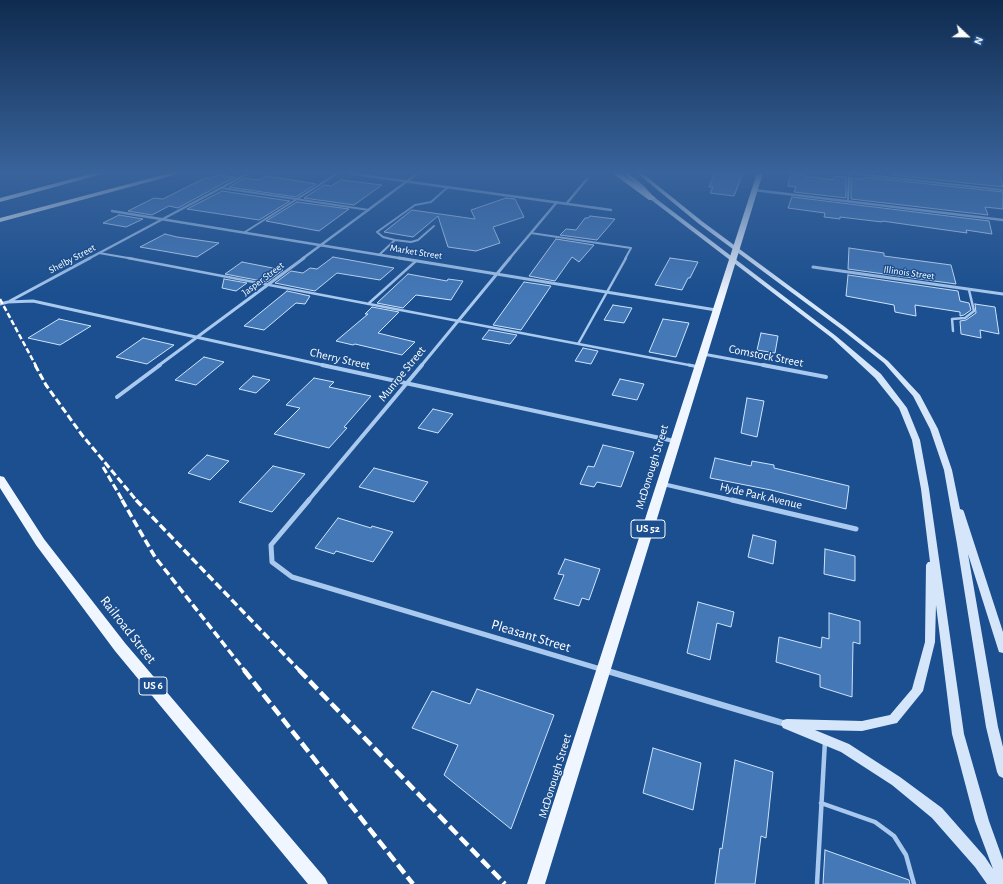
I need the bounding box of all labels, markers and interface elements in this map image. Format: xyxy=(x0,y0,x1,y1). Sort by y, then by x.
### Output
north arrow xyxy=(947,16,987,56)
text: N xyxy=(972,35,985,46)
street label: Shelby Street xyxy=(47,242,97,276)
street label: Market Street xyxy=(389,242,443,262)
street label: Jasper Street xyxy=(240,259,286,299)
street label: Illinois Street xyxy=(883,263,935,283)
street label: Comstock Street xyxy=(727,342,805,370)
street label: Munroe Street xyxy=(375,344,429,404)
street label: Cherry Street xyxy=(309,345,371,373)
street label: McDonough Street xyxy=(632,423,672,511)
street label: Hyde Park Avenue xyxy=(718,480,804,512)
road number: US 52 xyxy=(631,520,665,538)
street label: Railroad Street xyxy=(96,593,160,667)
street label: Pleasant Street xyxy=(489,616,573,656)
road number: US 6 xyxy=(139,677,167,695)
street label: McDonough Street xyxy=(535,732,575,820)

